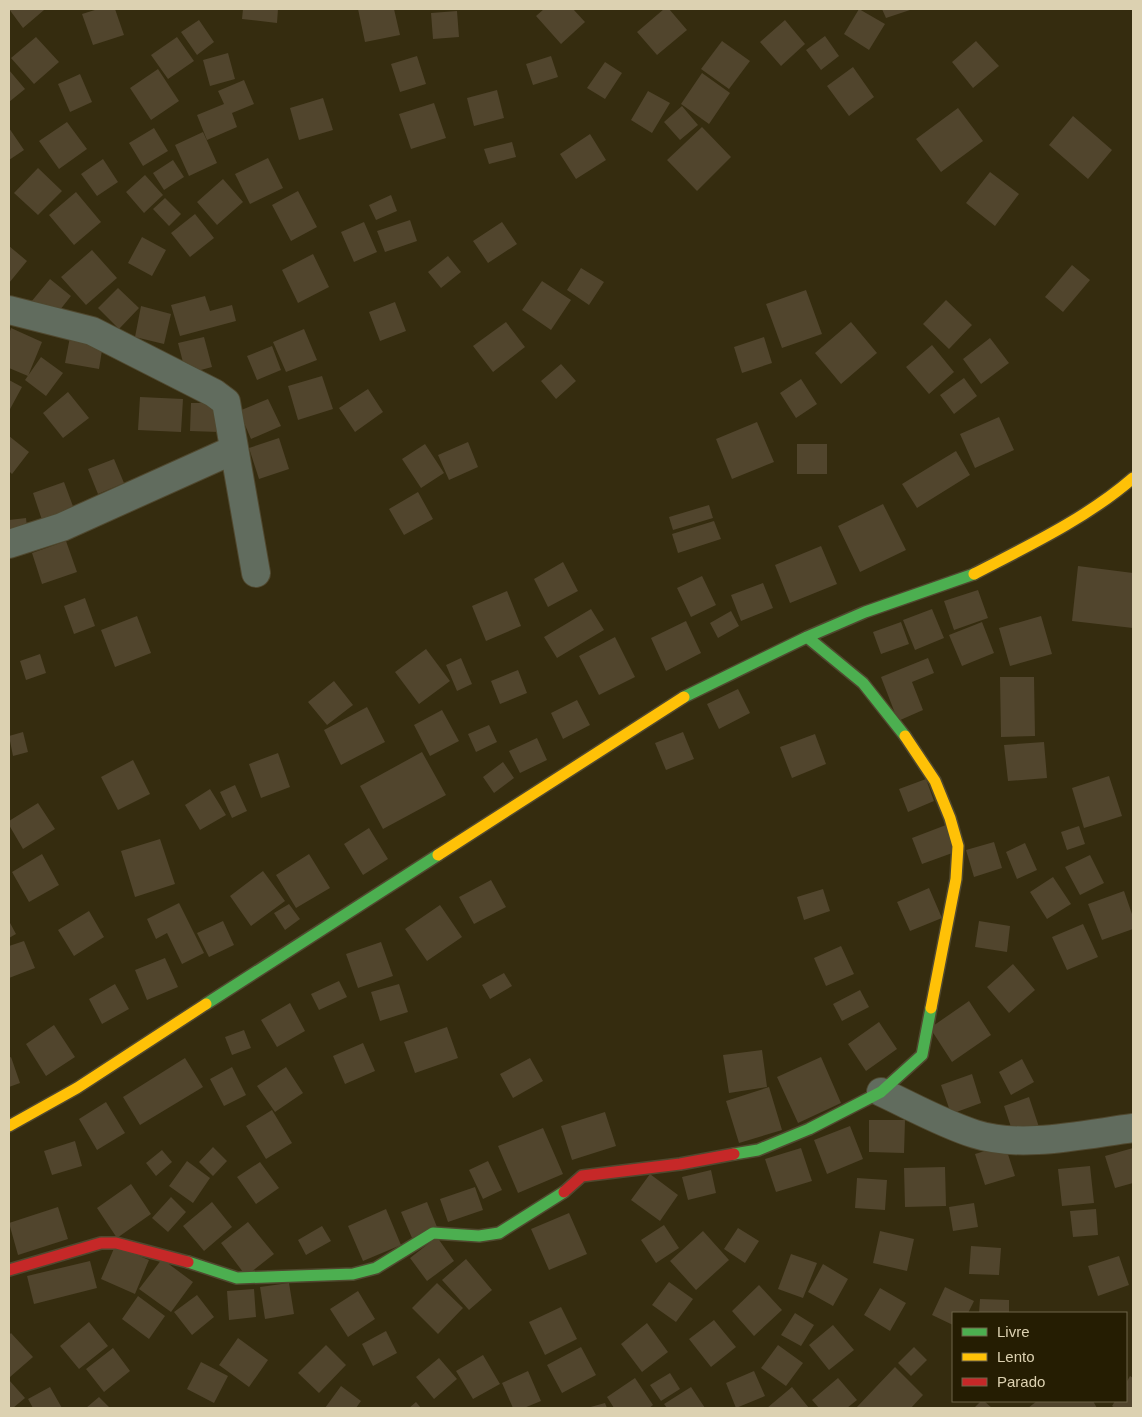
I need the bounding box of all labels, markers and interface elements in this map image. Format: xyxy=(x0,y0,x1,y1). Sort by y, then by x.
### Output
legend xyxy=(952,1312,1127,1402)
text: Livre xyxy=(997,1323,1030,1340)
text: Lento xyxy=(997,1348,1035,1365)
text: Parado xyxy=(997,1373,1045,1390)

